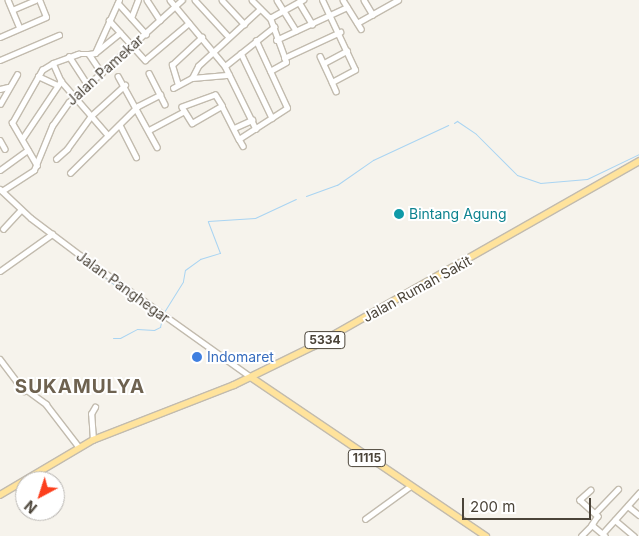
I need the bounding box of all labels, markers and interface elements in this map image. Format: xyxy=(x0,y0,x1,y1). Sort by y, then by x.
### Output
street label: Jalan Pamekar xyxy=(63,31,147,109)
place label: Bintang Agung xyxy=(409,206,507,222)
marker: Bintang Agung xyxy=(393,208,405,220)
street label: Jalan Panghegar xyxy=(73,248,173,326)
street label: Jalan Rumah Sakit xyxy=(360,252,474,326)
road number: 5334 xyxy=(304,330,346,350)
place label: Indomaret xyxy=(207,349,274,365)
marker: Indomaret xyxy=(191,351,203,363)
district label: SUKAMULYA xyxy=(14,376,146,398)
road number: 11115 xyxy=(347,448,387,468)
north arrow xyxy=(15,471,65,521)
scale bar xyxy=(464,488,593,520)
text: N xyxy=(21,497,40,517)
text: 200 m xyxy=(470,497,515,516)

